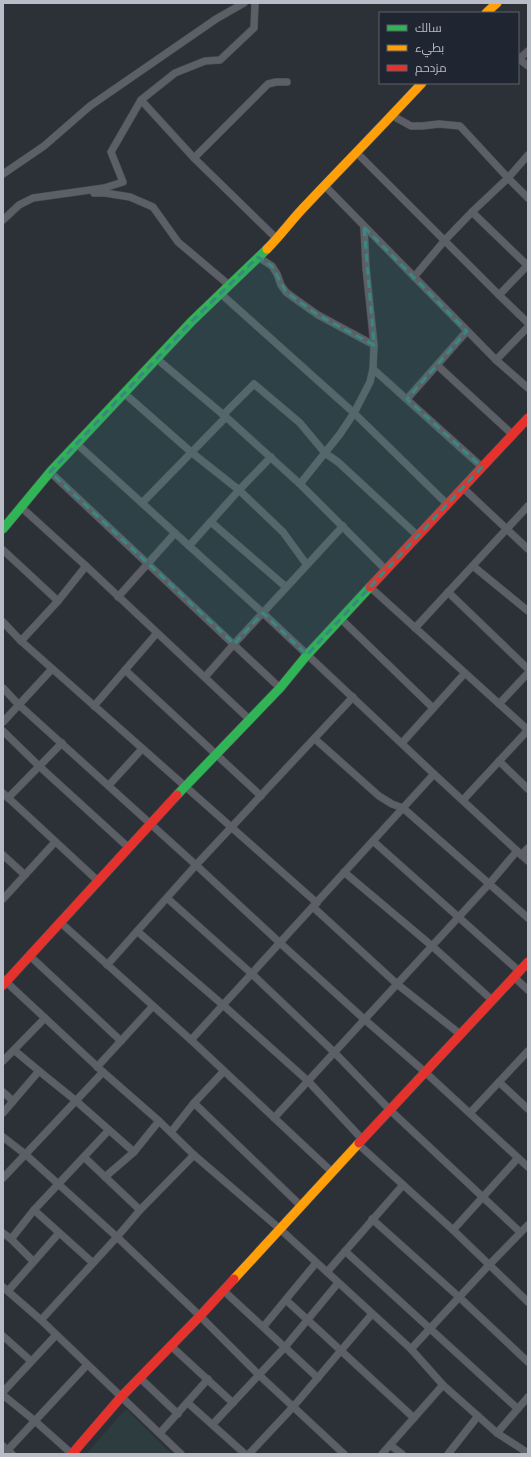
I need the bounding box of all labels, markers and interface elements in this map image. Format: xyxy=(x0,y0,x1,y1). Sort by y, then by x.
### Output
legend xyxy=(379,12,519,84)
text: سالك xyxy=(415,21,442,35)
text: بطيء xyxy=(415,41,444,58)
text: مزدحم xyxy=(415,61,447,76)

